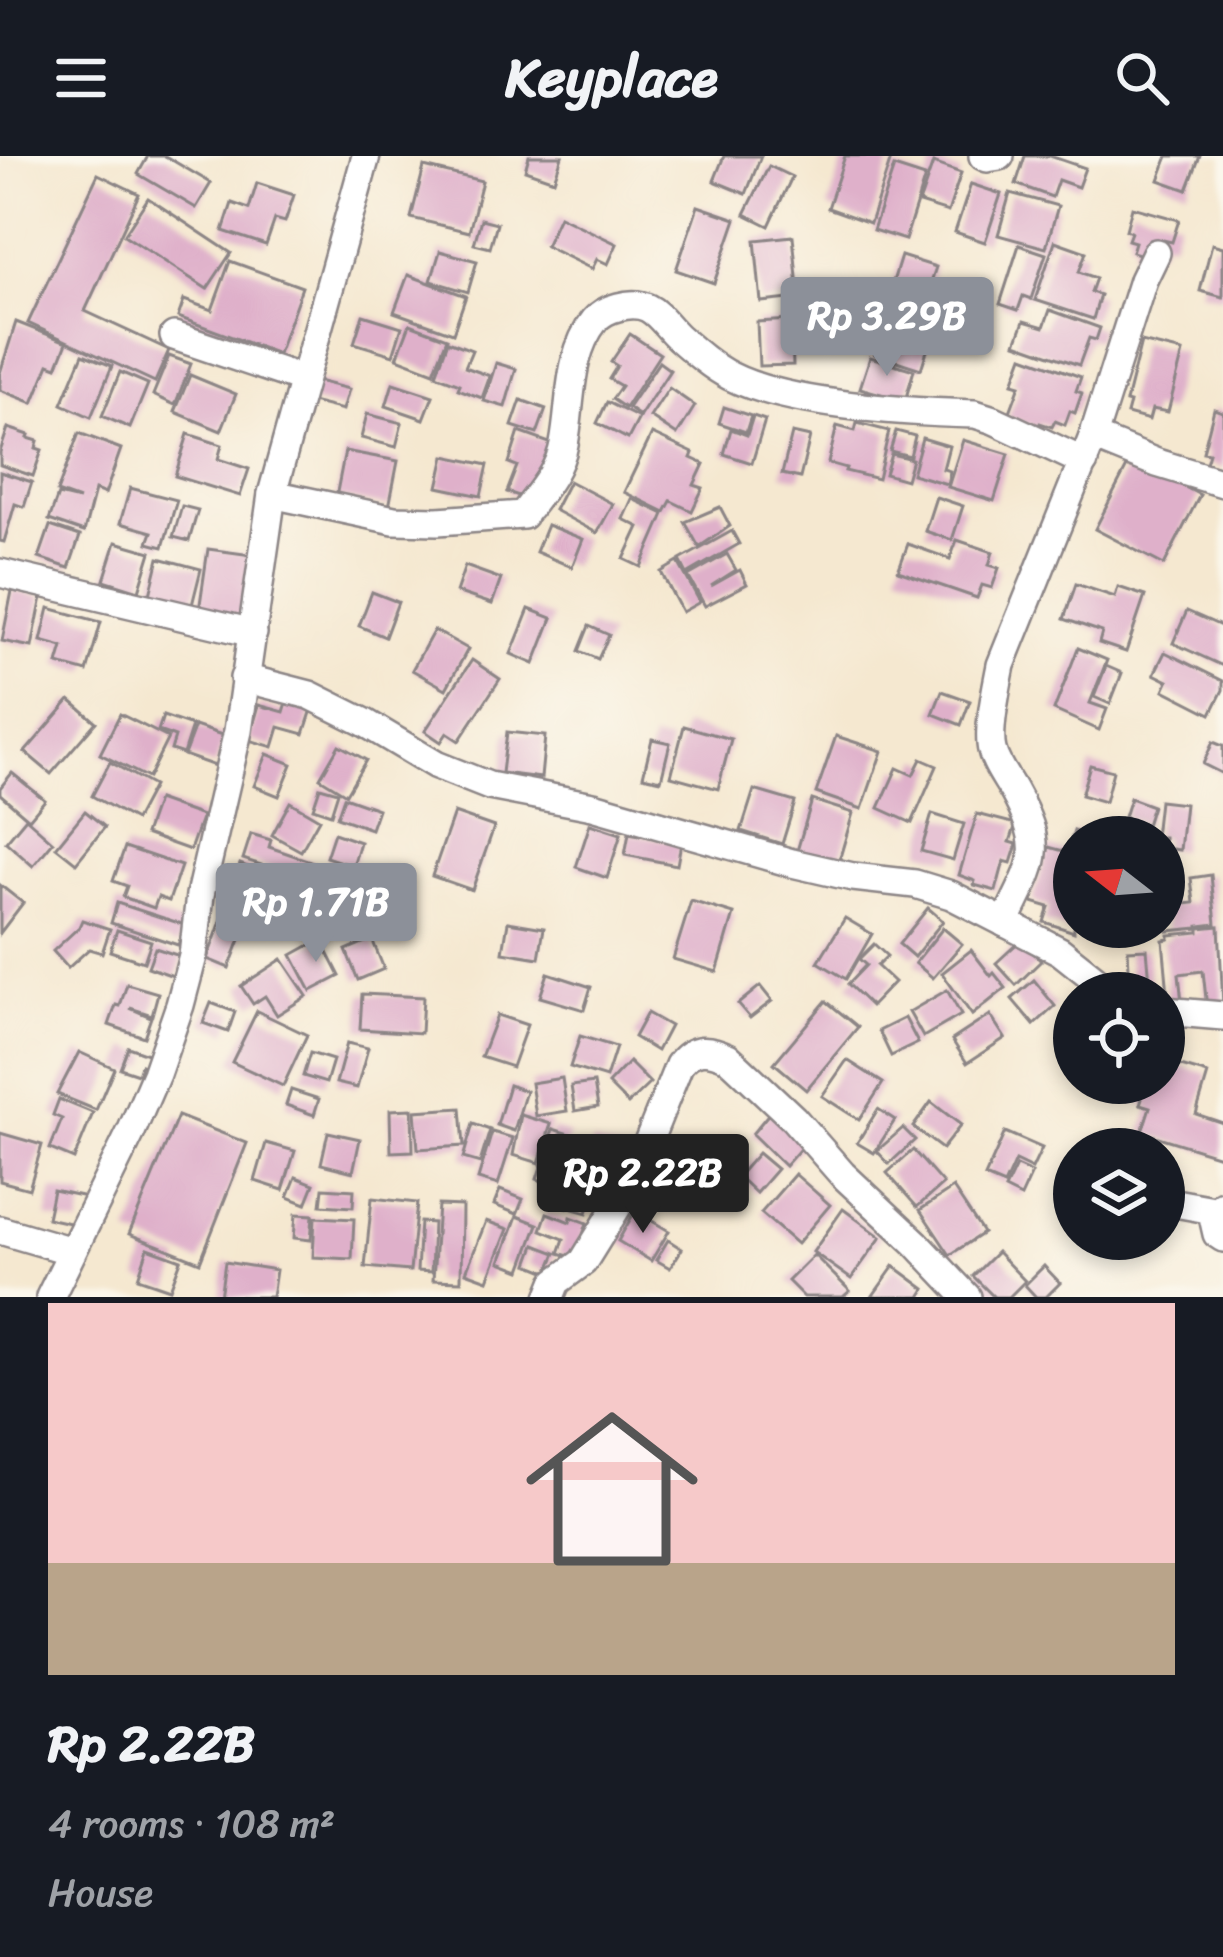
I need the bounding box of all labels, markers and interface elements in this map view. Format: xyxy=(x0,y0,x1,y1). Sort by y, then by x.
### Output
text: Keyplace xyxy=(505,30,718,126)
icon: menu xyxy=(48,45,114,111)
icon: search xyxy=(1109,45,1175,111)
pin: Rp 3.29B xyxy=(763,277,1011,379)
text: Rp 3.29B xyxy=(808,281,966,350)
north arrow xyxy=(1053,816,1185,948)
map controls xyxy=(1053,816,1185,1260)
pin: Rp 1.71B xyxy=(192,863,440,965)
text: Rp 1.71B xyxy=(243,867,389,936)
button: locate xyxy=(1053,972,1185,1104)
button: layers xyxy=(1053,1128,1185,1260)
pin: Rp 2.22B xyxy=(519,1134,767,1236)
text: Rp 2.22B xyxy=(564,1138,722,1207)
icon: home xyxy=(504,1381,720,1597)
text: Rp 2.22B xyxy=(48,1699,255,1789)
text: 4 rooms · 108 m² xyxy=(48,1789,335,1858)
text: House xyxy=(48,1858,153,1927)

